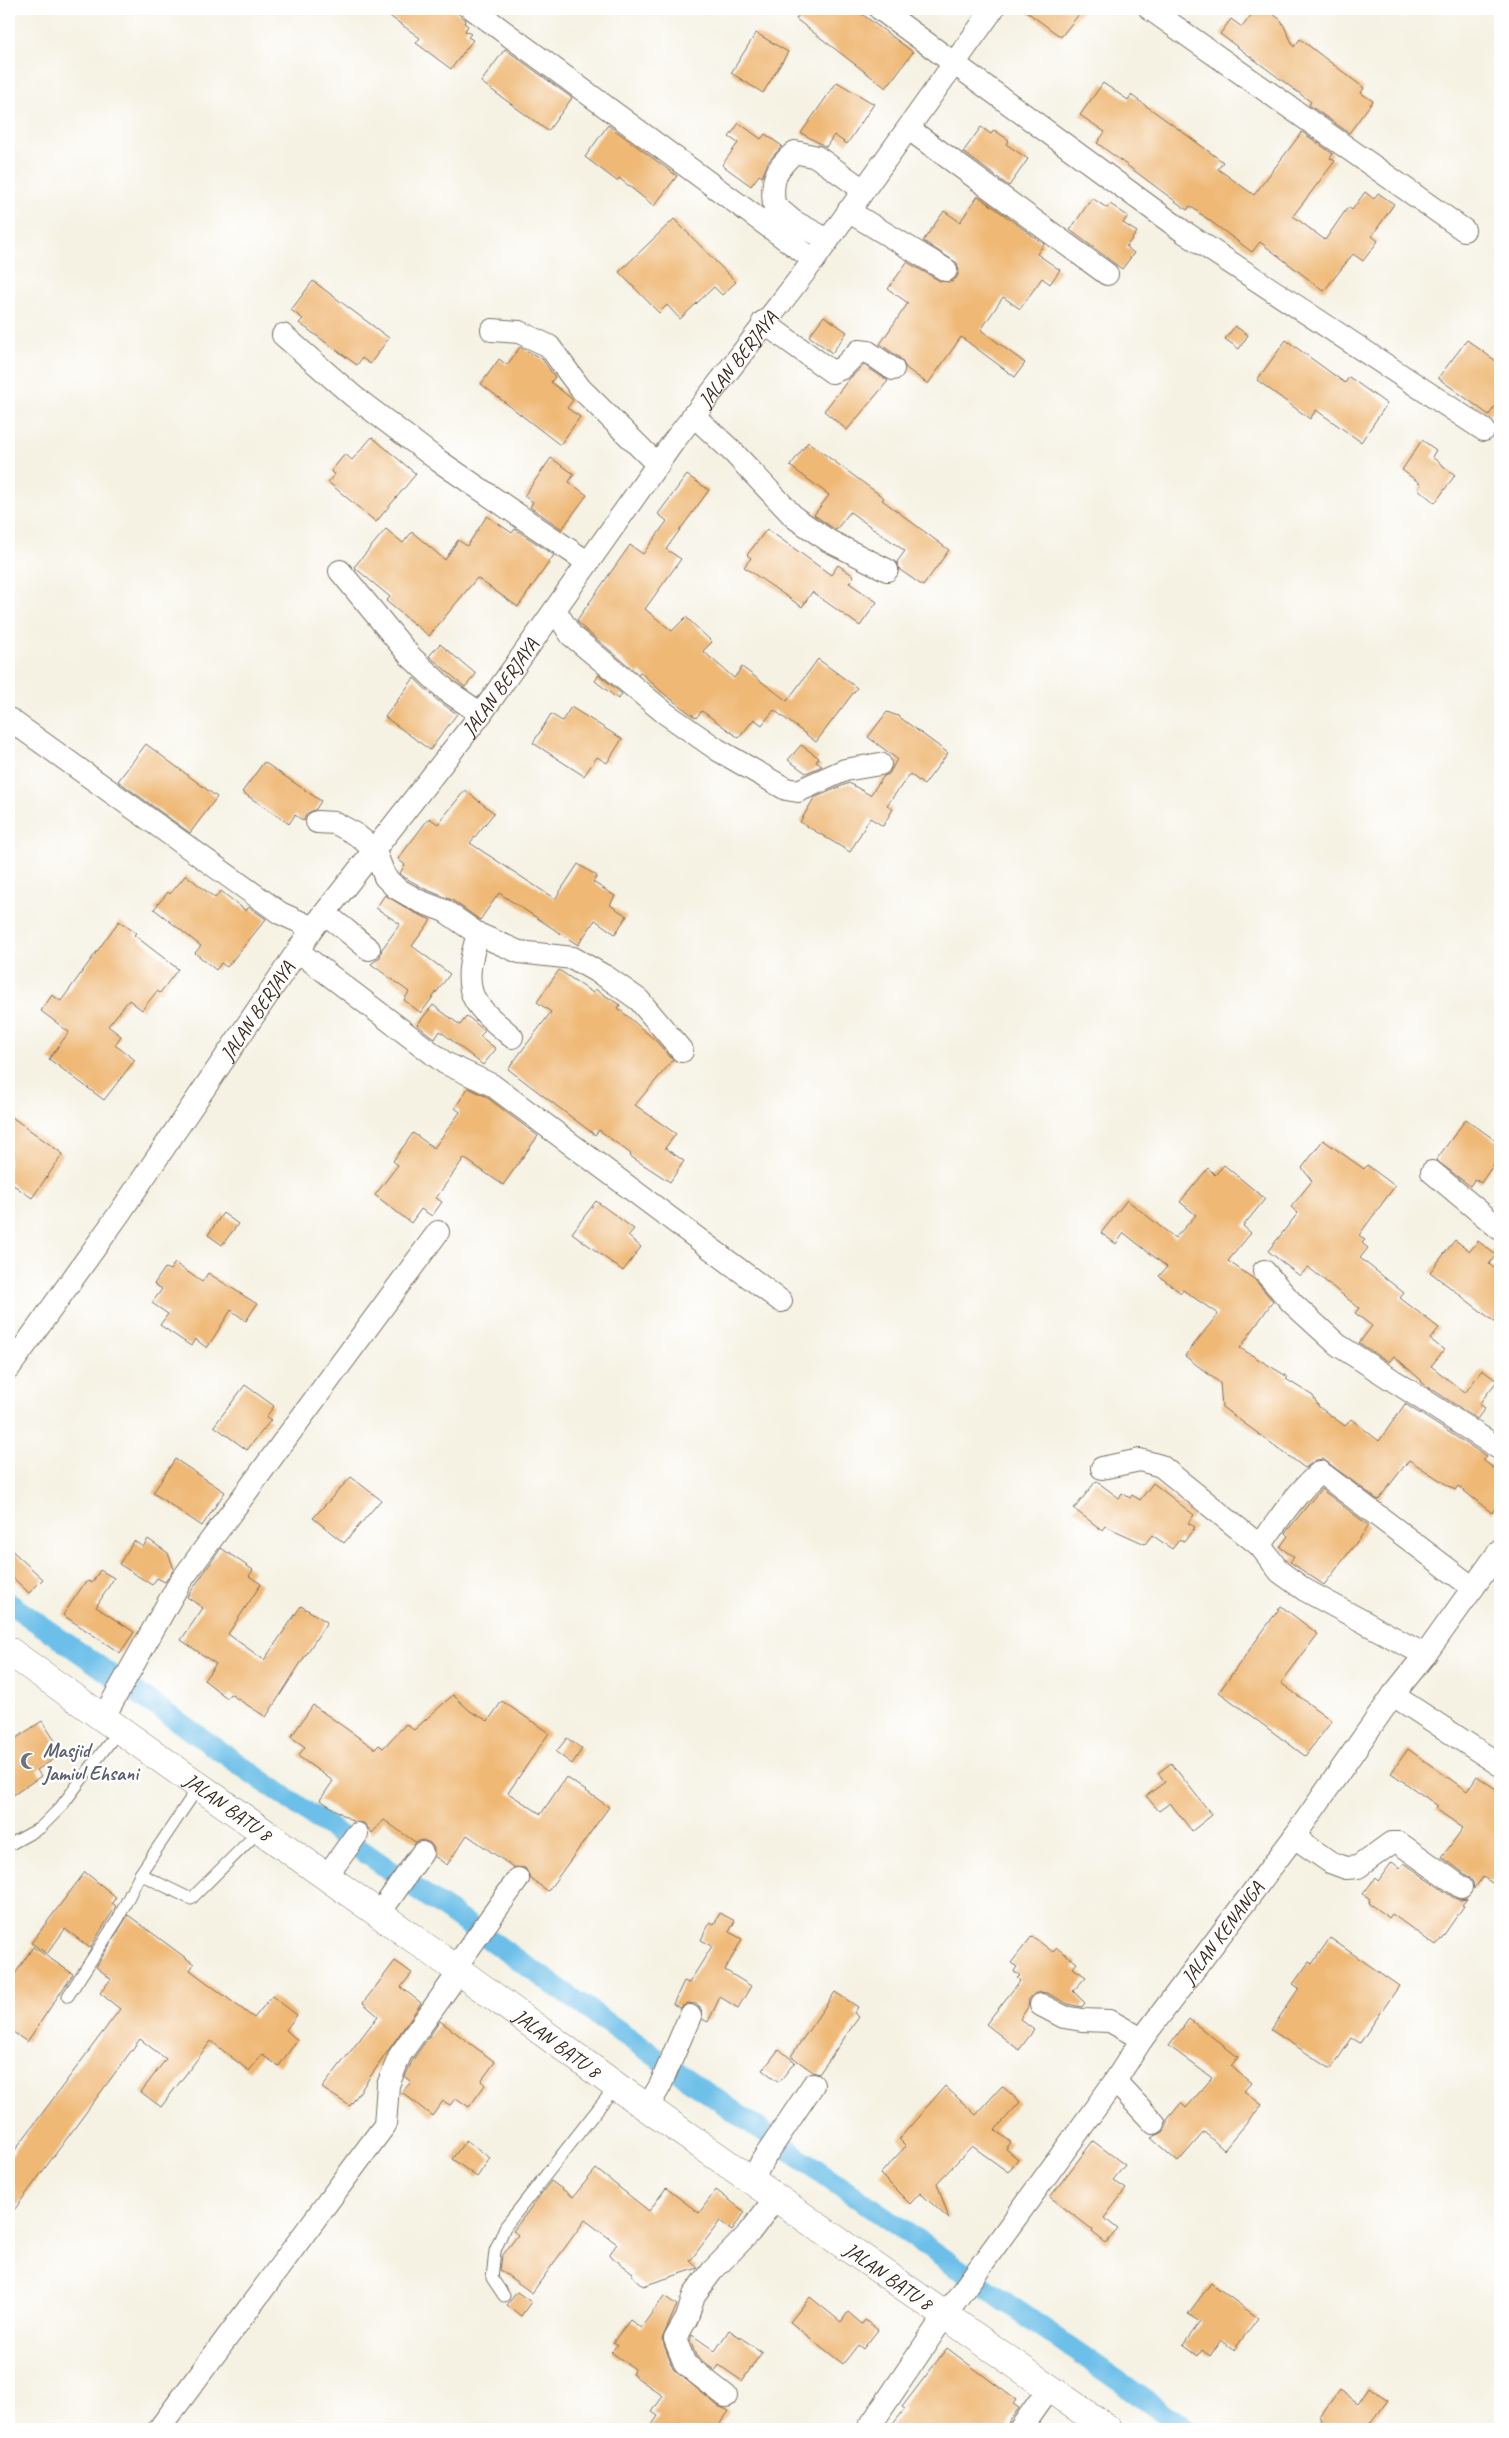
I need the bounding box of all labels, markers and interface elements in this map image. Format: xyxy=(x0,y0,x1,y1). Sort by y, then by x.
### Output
street label: JALAN BERJAYA xyxy=(692,305,783,413)
street label: JALAN BERJAYA xyxy=(456,632,544,742)
street label: JALAN BERJAYA xyxy=(214,956,300,1066)
place label: Masjid Jamiul Ehsani xyxy=(41,1738,141,1786)
mosque icon: Masjid Jamiul Ehsani xyxy=(19,1751,39,1771)
street label: JALAN BATU 8 xyxy=(178,1767,278,1848)
street label: JALAN KENANGA xyxy=(1175,1876,1270,1990)
street label: JALAN BATU 8 xyxy=(508,2003,607,2085)
street label: JALAN BATU 8 xyxy=(839,2236,939,2317)

